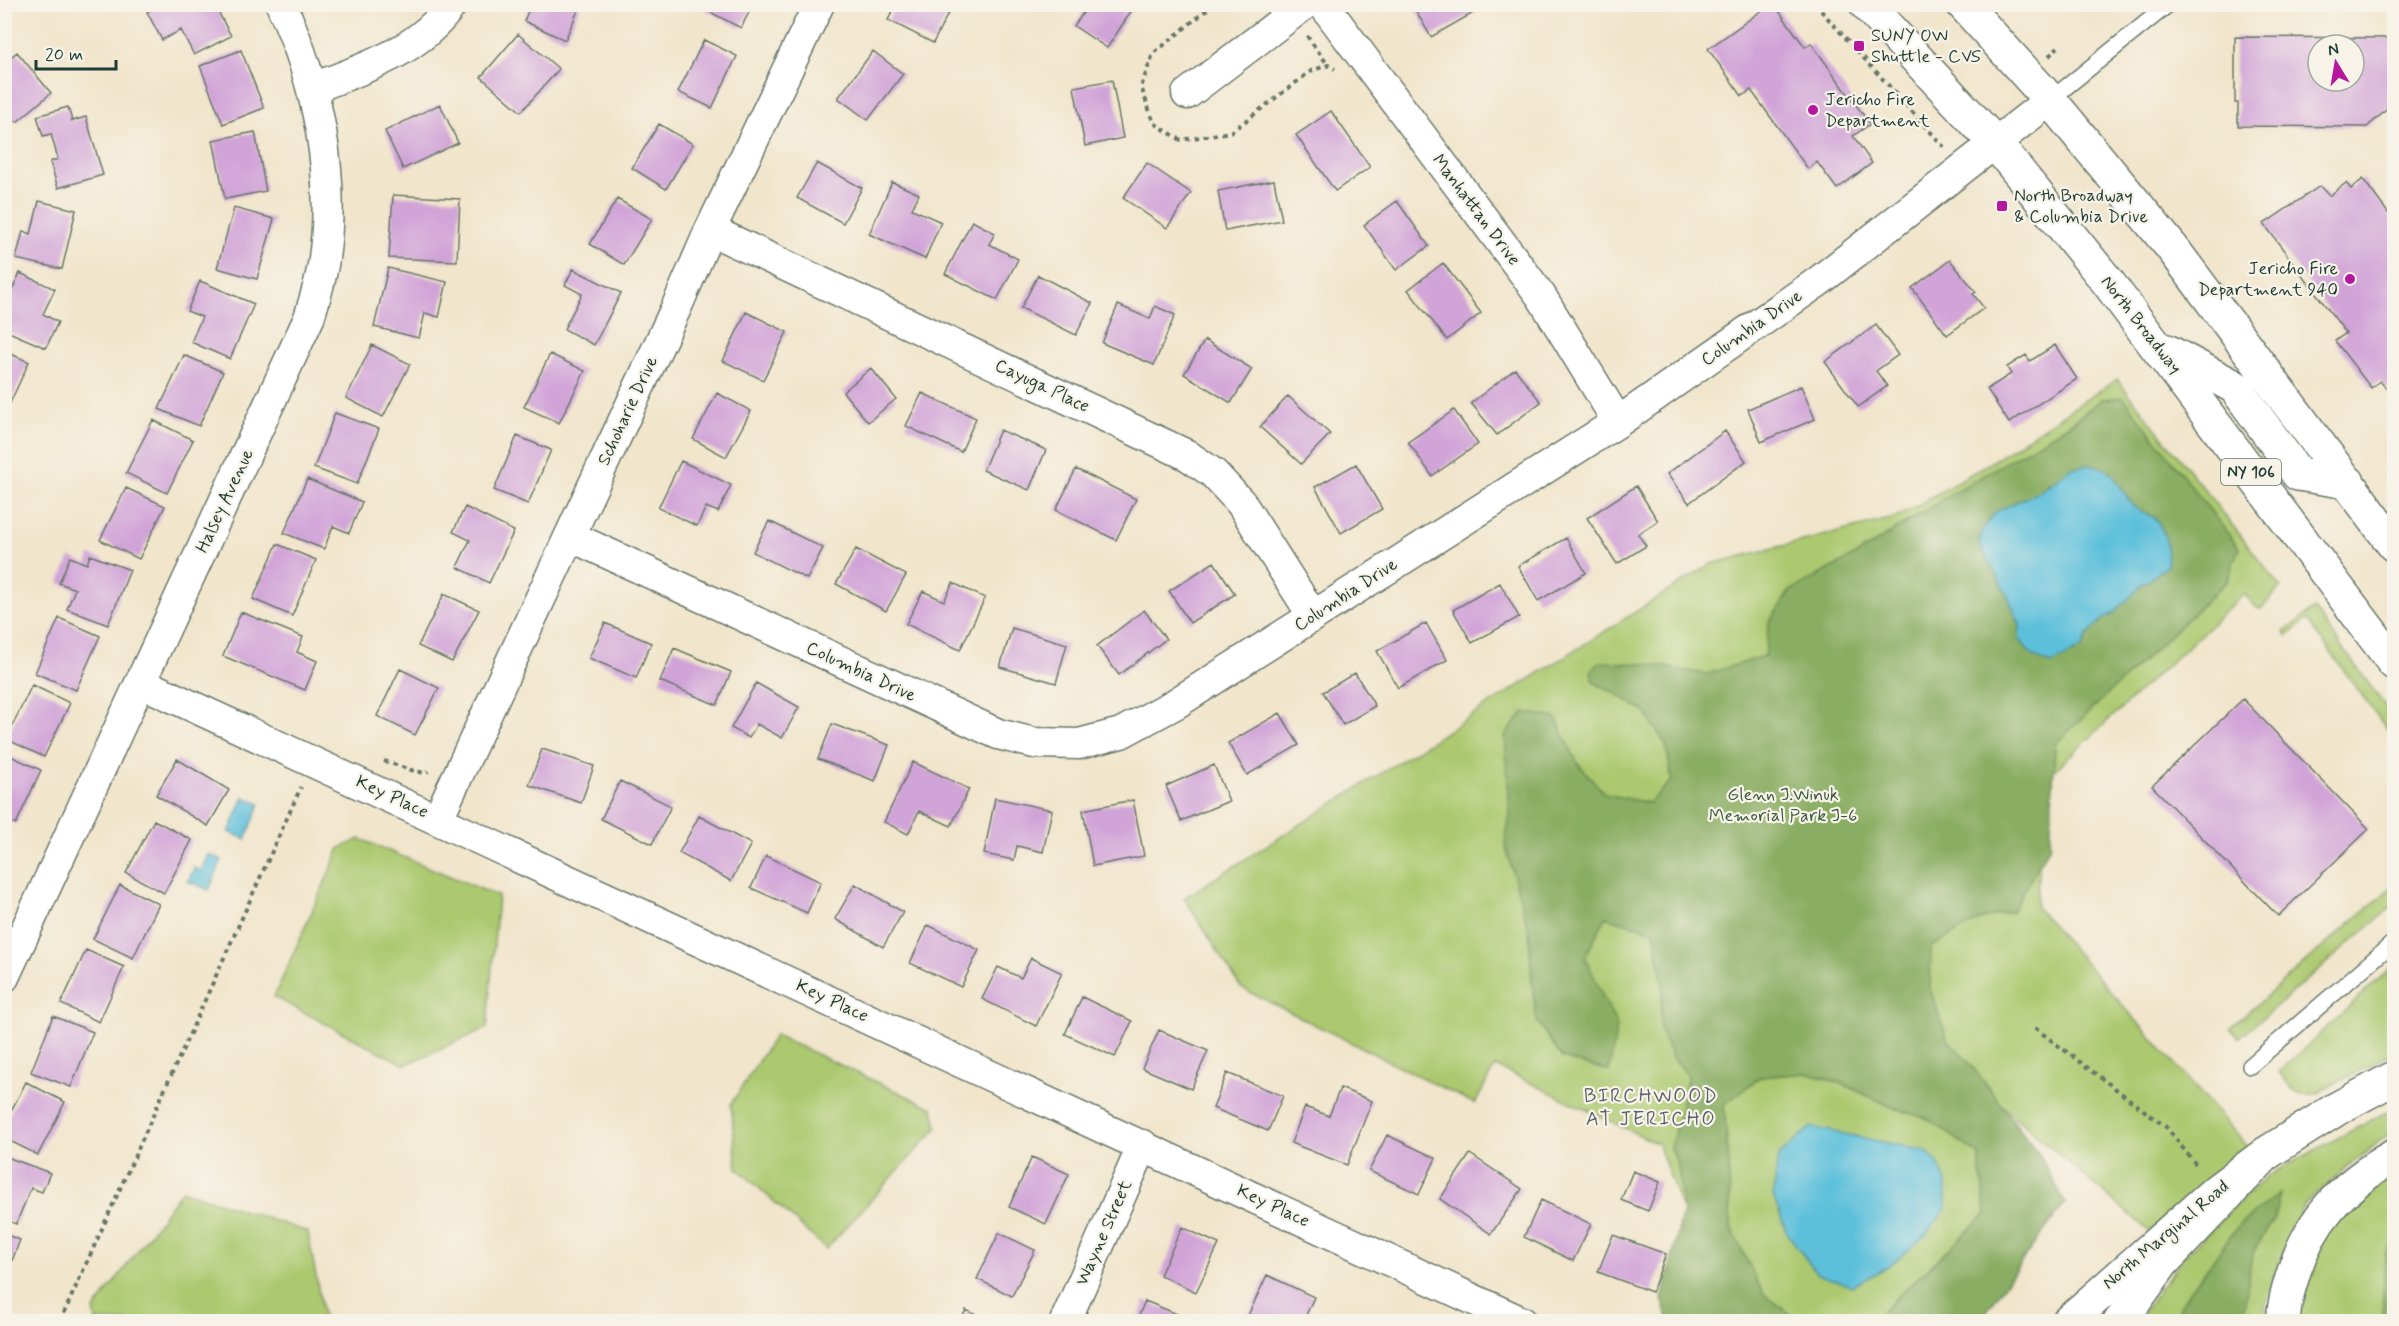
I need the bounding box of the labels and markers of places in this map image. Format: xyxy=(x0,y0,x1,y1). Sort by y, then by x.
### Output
place label: SUNY OW Shuttle - CVS xyxy=(1871,24,1981,69)
marker: SUNY OW Shuttle - CVS xyxy=(1852,39,1866,53)
place label: Jericho Fire Department xyxy=(1825,88,1930,133)
marker: Jericho Fire Department xyxy=(1806,103,1820,117)
place label: North Broadway & Columbia Drive xyxy=(2014,184,2148,229)
marker: North Broadway & Columbia Drive xyxy=(1995,199,2009,213)
place label: Jericho Fire Department 940 xyxy=(2198,257,2338,302)
marker: Jericho Fire Department 940 xyxy=(2343,272,2357,286)

